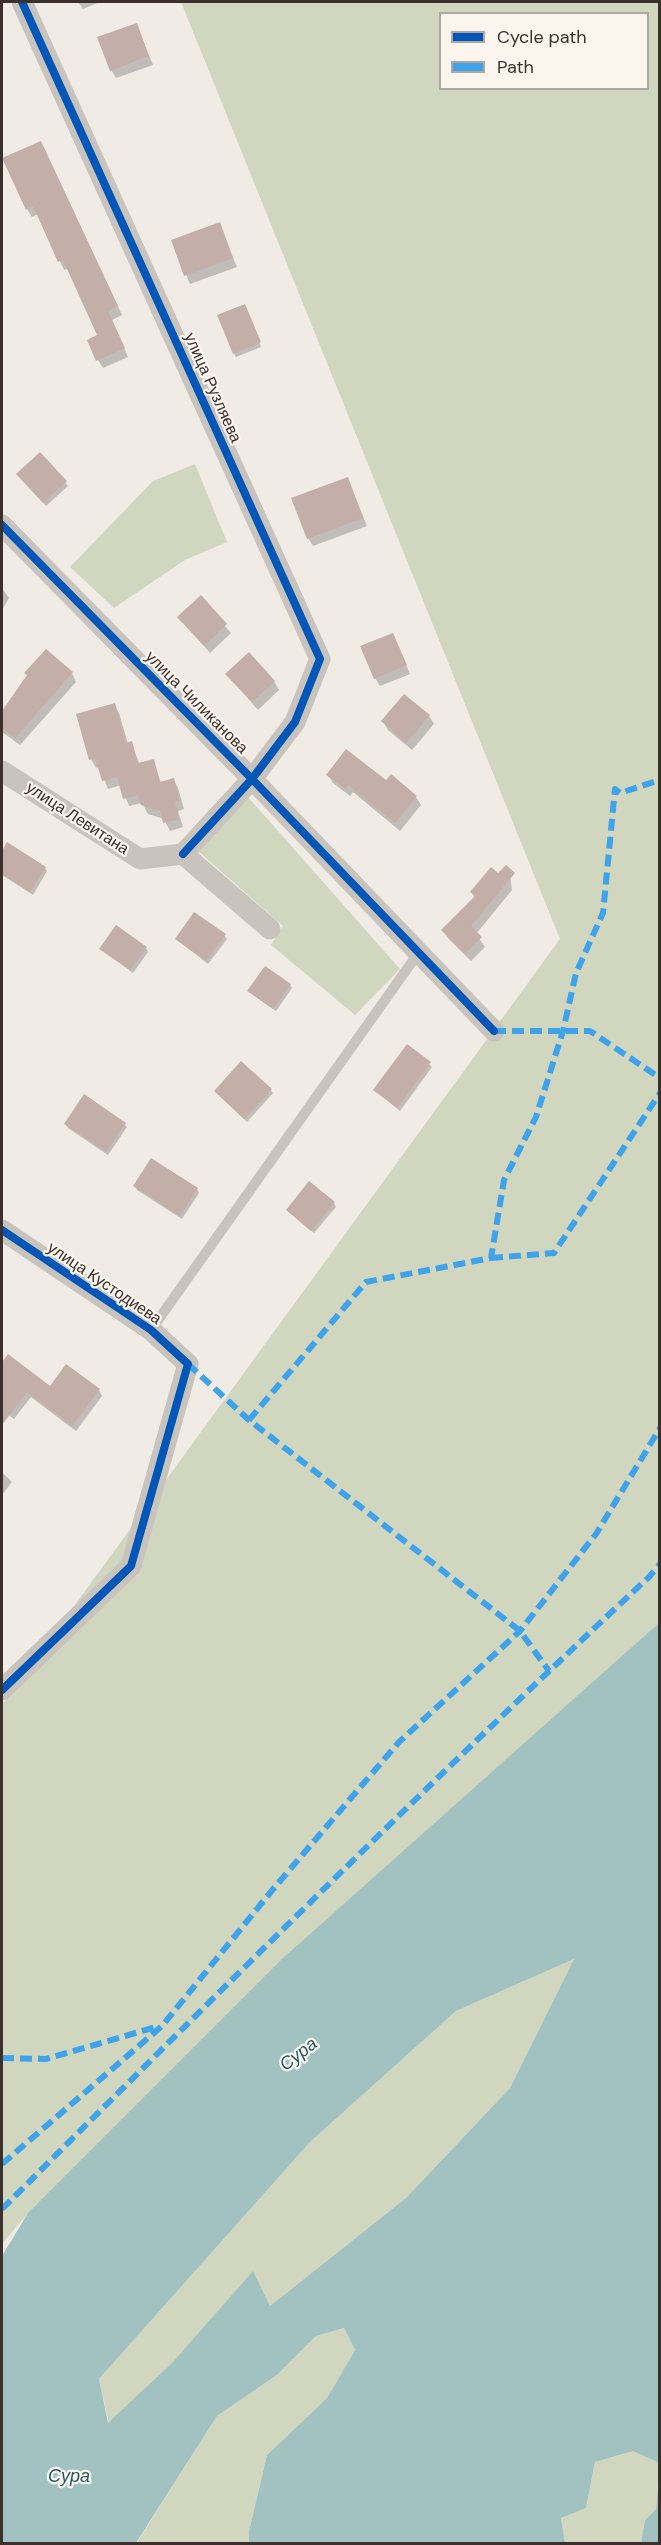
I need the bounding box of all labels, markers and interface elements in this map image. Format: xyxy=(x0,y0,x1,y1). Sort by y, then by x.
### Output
legend xyxy=(439,12,649,90)
text: Cycle path xyxy=(497,25,587,49)
text: Path xyxy=(497,55,534,79)
street label: улица Рузляева xyxy=(179,330,245,446)
street label: улица Чиликанова xyxy=(141,648,251,758)
street label: улица Левитана xyxy=(22,779,132,859)
street label: улица Кустодиева xyxy=(43,1239,165,1329)
water label: Сура xyxy=(276,2034,322,2076)
water label: Сура xyxy=(48,2466,90,2488)

